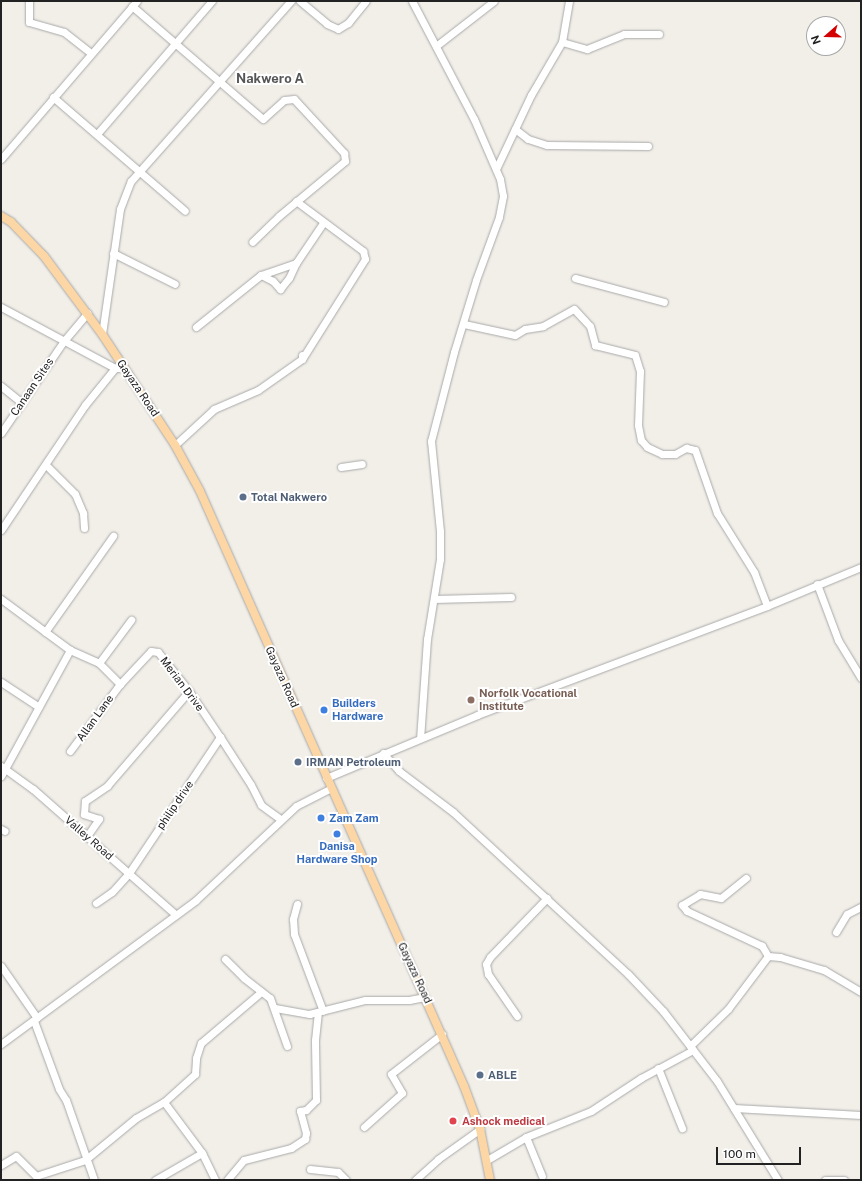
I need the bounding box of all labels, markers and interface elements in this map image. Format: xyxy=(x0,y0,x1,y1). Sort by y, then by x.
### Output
north arrow xyxy=(806,16,846,56)
text: N xyxy=(809,34,823,46)
district label: Nakwero A xyxy=(236,71,304,87)
street label: Canaan Sites xyxy=(8,356,56,418)
street label: Gayaza Road xyxy=(114,357,162,419)
place label: Total Nakwero xyxy=(251,490,327,504)
marker: Total Nakwero xyxy=(238,492,248,502)
street label: Gayaza Road xyxy=(263,644,301,710)
street label: Merian Drive xyxy=(157,654,207,714)
place label: Norfolk Vocational Institute xyxy=(479,687,577,713)
street label: Allan Lane xyxy=(74,692,116,744)
marker: Norfolk Vocational Institute xyxy=(466,695,476,705)
place label: Builders Hardware xyxy=(332,697,383,723)
marker: Builders Hardware xyxy=(319,705,329,715)
place label: IRMAN Petroleum xyxy=(306,755,401,769)
marker: IRMAN Petroleum xyxy=(293,757,303,767)
street label: philip drive xyxy=(154,778,196,832)
place label: Zam Zam xyxy=(329,811,379,825)
street label: Valley Road xyxy=(62,813,116,863)
marker: Zam Zam xyxy=(316,813,326,823)
marker: Danisa Hardware Shop xyxy=(332,829,342,839)
place label: Danisa Hardware Shop xyxy=(296,840,378,866)
street label: Gayaza Road xyxy=(395,940,435,1006)
place label: ABLE xyxy=(488,1068,517,1082)
marker: ABLE xyxy=(475,1070,485,1080)
place label: Ashock medical xyxy=(462,1114,545,1128)
marker: Ashock medical xyxy=(447,1115,459,1127)
scale bar xyxy=(718,1139,803,1165)
text: 100 m xyxy=(723,1147,756,1161)

